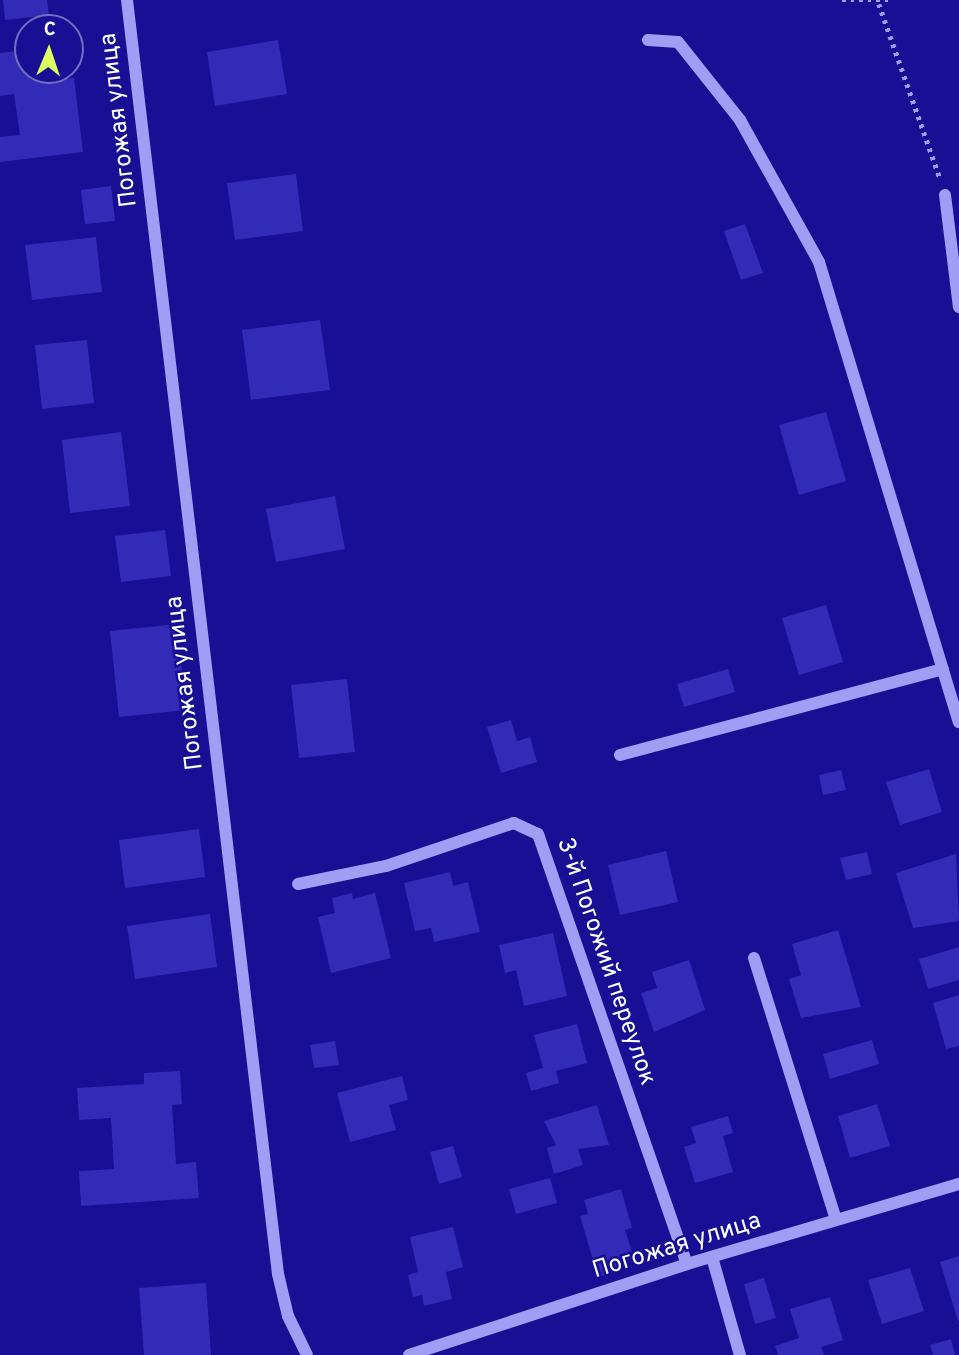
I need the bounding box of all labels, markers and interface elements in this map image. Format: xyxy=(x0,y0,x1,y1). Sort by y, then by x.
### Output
north arrow xyxy=(14,14,84,84)
text: С xyxy=(43,18,56,42)
street label: Погожая улица xyxy=(95,31,145,209)
street label: Погожая улица xyxy=(161,594,211,772)
street label: 3-й Погожий переулок xyxy=(549,834,661,1090)
street label: Погожая улица xyxy=(589,1208,765,1286)

